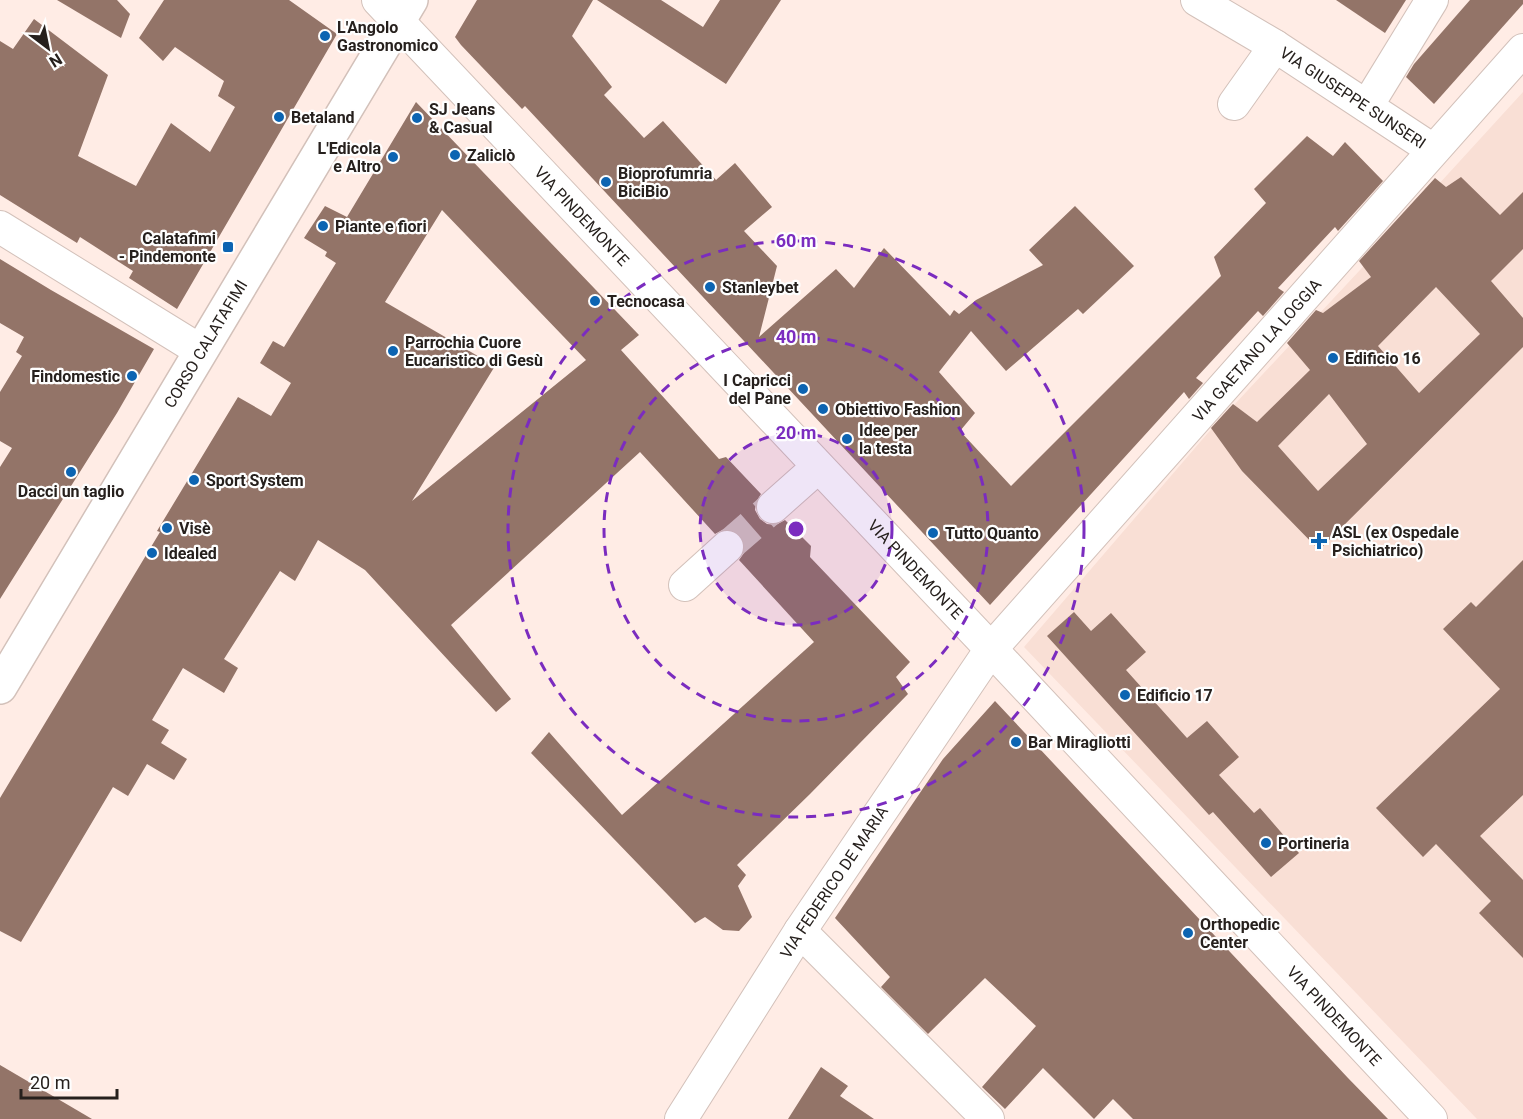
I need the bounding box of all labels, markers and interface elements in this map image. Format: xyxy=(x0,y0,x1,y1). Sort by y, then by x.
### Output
north arrow xyxy=(18,18,78,78)
place label: L'Angolo Gastronomico xyxy=(337,18,438,55)
marker: L'Angolo Gastronomico xyxy=(318,29,332,43)
street label: VIA GIUSEPPE SUNSERI xyxy=(1276,43,1429,153)
text: N xyxy=(46,49,66,71)
place label: SJ Jeans & Casual xyxy=(429,100,495,137)
place label: Betaland xyxy=(291,108,355,127)
marker: Betaland xyxy=(272,110,286,124)
marker: SJ Jeans & Casual xyxy=(410,111,424,125)
place label: L'Edicola e Altro xyxy=(318,139,381,176)
place label: Zaliclò xyxy=(467,146,515,165)
marker: Zaliclò xyxy=(448,148,462,162)
marker: L'Edicola e Altro xyxy=(386,150,400,164)
street label: VIA PINDEMONTE xyxy=(530,163,633,270)
place label: Bioprofumria BiciBio xyxy=(618,164,713,201)
marker: Bioprofumria BiciBio xyxy=(599,175,613,189)
place label: Piante e fiori xyxy=(335,217,427,236)
marker: Piante e fiori xyxy=(316,219,330,233)
place label: Calatafimi - Pindemonte xyxy=(119,229,216,266)
text: 60 m xyxy=(776,230,816,251)
marker: Calatafimi - Pindemonte xyxy=(221,240,235,254)
street label: VIA GAETANO LA LOGGIA xyxy=(1189,275,1326,426)
street label: CORSO CALATAFIMI xyxy=(160,277,251,411)
place label: Stanleybet xyxy=(722,278,799,297)
marker: Stanleybet xyxy=(703,280,717,294)
place label: Tecnocasa xyxy=(607,292,685,311)
marker: Tecnocasa xyxy=(588,294,602,308)
text: 40 m xyxy=(776,326,816,347)
place label: Parrochia Cuore Eucaristico di Gesù xyxy=(405,333,543,370)
marker: Parrochia Cuore Eucaristico di Gesù xyxy=(386,344,400,358)
place label: Edificio 16 xyxy=(1345,349,1421,368)
marker: Edificio 16 xyxy=(1326,351,1340,365)
place label: Findomestic xyxy=(31,367,120,386)
marker: Findomestic xyxy=(125,369,139,383)
place label: I Capricci del Pane xyxy=(723,371,791,408)
marker: I Capricci del Pane xyxy=(796,382,810,396)
place label: Obiettivo Fashion xyxy=(835,400,960,419)
marker: Obiettivo Fashion xyxy=(816,402,830,416)
place label: Idee per la testa xyxy=(859,421,918,458)
text: 20 m xyxy=(776,422,816,443)
marker: Idee per la testa xyxy=(840,432,854,446)
marker: Dacci un taglio xyxy=(64,465,78,479)
place label: Sport System xyxy=(206,471,304,490)
marker: Sport System xyxy=(187,473,201,487)
place label: Dacci un taglio xyxy=(18,482,124,501)
street label: VIA PINDEMONTE xyxy=(864,516,967,623)
place label: Visè xyxy=(179,519,211,538)
centre of rings xyxy=(786,519,806,539)
marker: Visè xyxy=(160,521,174,535)
place label: ASL (ex Ospedale Psichiatrico) xyxy=(1332,523,1459,560)
place label: Tutto Quanto xyxy=(945,524,1039,543)
marker: Tutto Quanto xyxy=(926,526,940,540)
marker: ASL (ex Ospedale Psichiatrico) xyxy=(1310,532,1328,550)
place label: Idealed xyxy=(164,544,217,563)
marker: Idealed xyxy=(145,546,159,560)
place label: Edificio 17 xyxy=(1137,686,1213,705)
marker: Edificio 17 xyxy=(1118,688,1132,702)
place label: Bar Miragliotti xyxy=(1028,733,1131,752)
marker: Bar Miragliotti xyxy=(1009,735,1023,749)
street label: VIA FEDERICO DE MARIA xyxy=(776,802,892,962)
place label: Portineria xyxy=(1278,834,1350,853)
marker: Portineria xyxy=(1259,836,1273,850)
place label: Orthopedic Center xyxy=(1200,915,1280,952)
marker: Orthopedic Center xyxy=(1181,926,1195,940)
street label: VIA PINDEMONTE xyxy=(1283,962,1385,1070)
scale bar xyxy=(21,1062,117,1100)
text: 20 m xyxy=(30,1072,70,1093)

